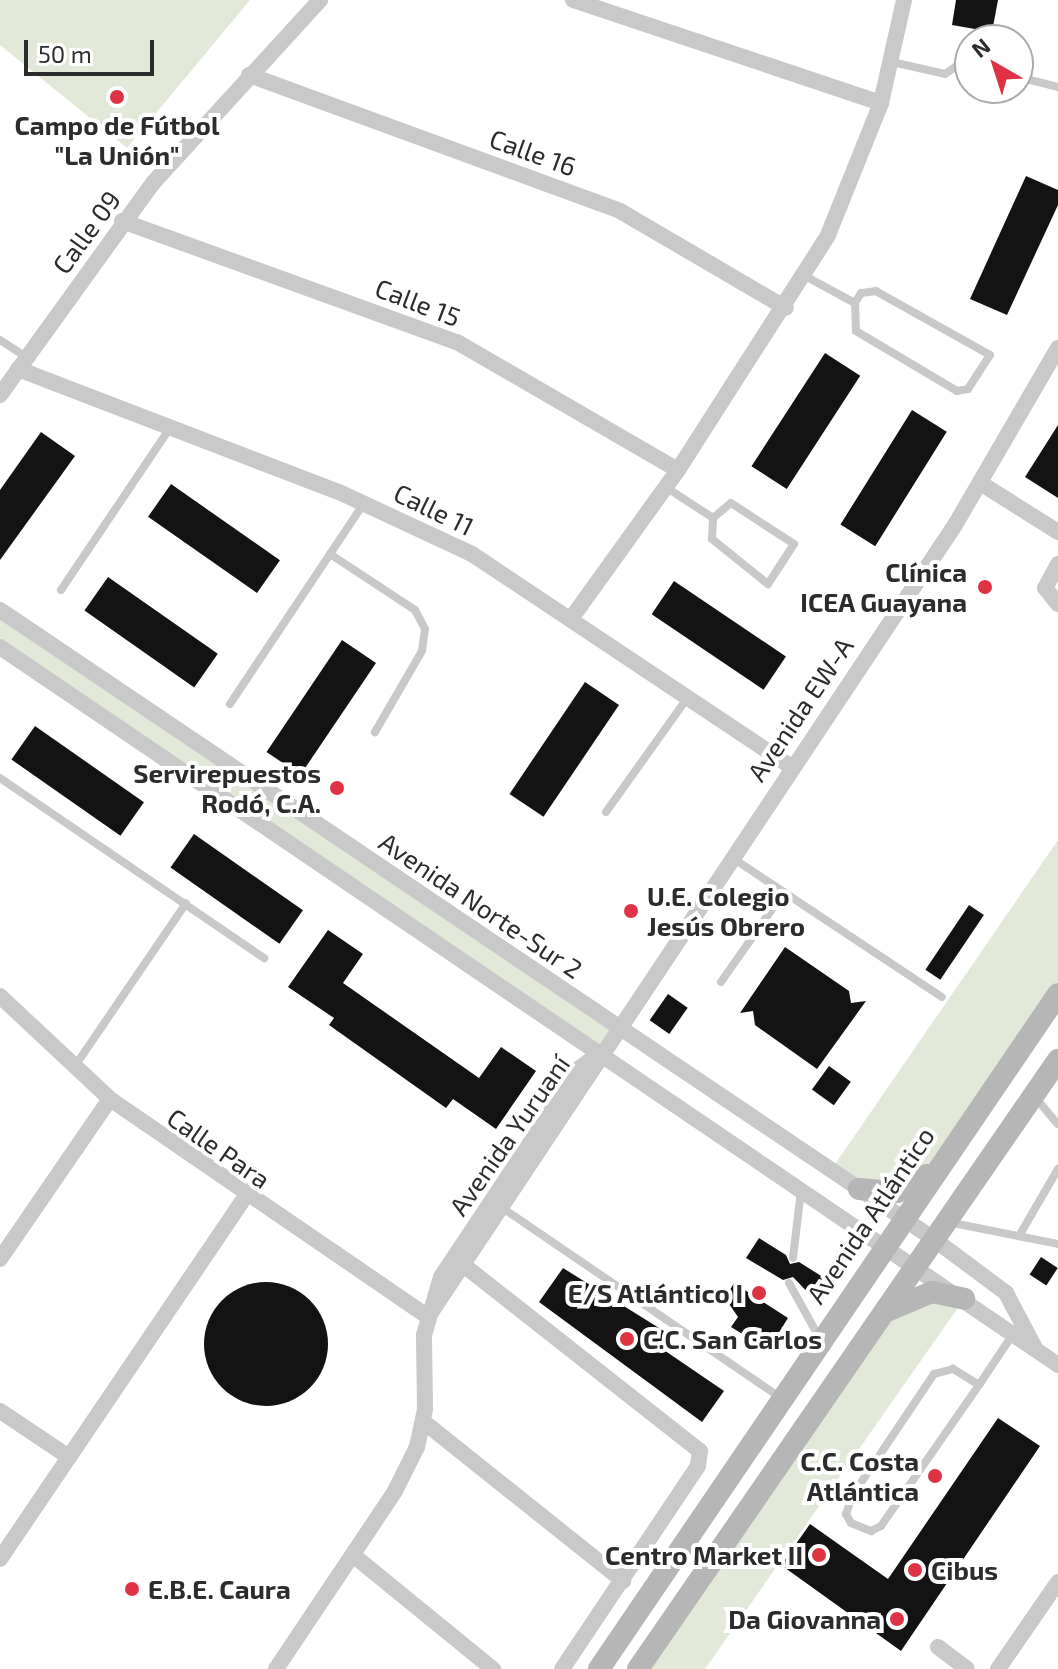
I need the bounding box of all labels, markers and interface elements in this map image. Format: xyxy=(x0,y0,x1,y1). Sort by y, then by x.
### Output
scale bar xyxy=(28,24,158,74)
north arrow xyxy=(954,24,1034,104)
text: N xyxy=(966,32,995,62)
text: 50 m xyxy=(38,39,92,68)
marker: Campo de Fútbol "La Unión" xyxy=(108,88,126,106)
place label: Campo de Fútbol "La Unión" xyxy=(15,109,219,170)
street label: Calle 16 xyxy=(486,122,580,182)
street label: Calle 09 xyxy=(46,184,126,280)
street label: Calle 15 xyxy=(371,272,465,332)
street label: Calle 11 xyxy=(389,476,479,542)
place label: Clínica ICEA Guayana xyxy=(800,556,967,618)
marker: Clínica ICEA Guayana xyxy=(974,576,996,598)
street label: Avenida EW-A xyxy=(740,631,860,787)
place label: Servirepuestos Rodó, C.A. xyxy=(133,757,321,818)
marker: Servirepuestos Rodó, C.A. xyxy=(328,779,346,797)
street label: Avenida Norte-Sur 2 xyxy=(373,825,589,985)
place label: U.E. Colegio Jesús Obrero xyxy=(647,880,805,942)
marker: U.E. Colegio Jesús Obrero xyxy=(622,902,640,920)
street label: Avenida Yuruaní xyxy=(442,1049,576,1221)
street label: Calle Para xyxy=(162,1101,276,1195)
street label: Avenida Atlántico xyxy=(799,1121,941,1309)
place label: E/S Atlántico I xyxy=(567,1277,743,1309)
marker: E/S Atlántico I xyxy=(750,1284,768,1302)
place label: C.C. San Carlos xyxy=(643,1323,822,1355)
marker: C.C. San Carlos xyxy=(618,1330,636,1348)
place label: C.C. Costa Atlántica xyxy=(800,1445,919,1506)
marker: C.C. Costa Atlántica xyxy=(926,1467,944,1485)
place label: Centro Market II xyxy=(605,1539,803,1571)
marker: Centro Market II xyxy=(810,1546,828,1564)
place label: Cibus xyxy=(931,1554,998,1586)
marker: Cibus xyxy=(906,1561,924,1579)
place label: E.B.E. Caura xyxy=(148,1573,291,1605)
marker: E.B.E. Caura xyxy=(123,1580,141,1598)
place label: Da Giovanna xyxy=(728,1603,881,1635)
marker: Da Giovanna xyxy=(888,1610,906,1628)

